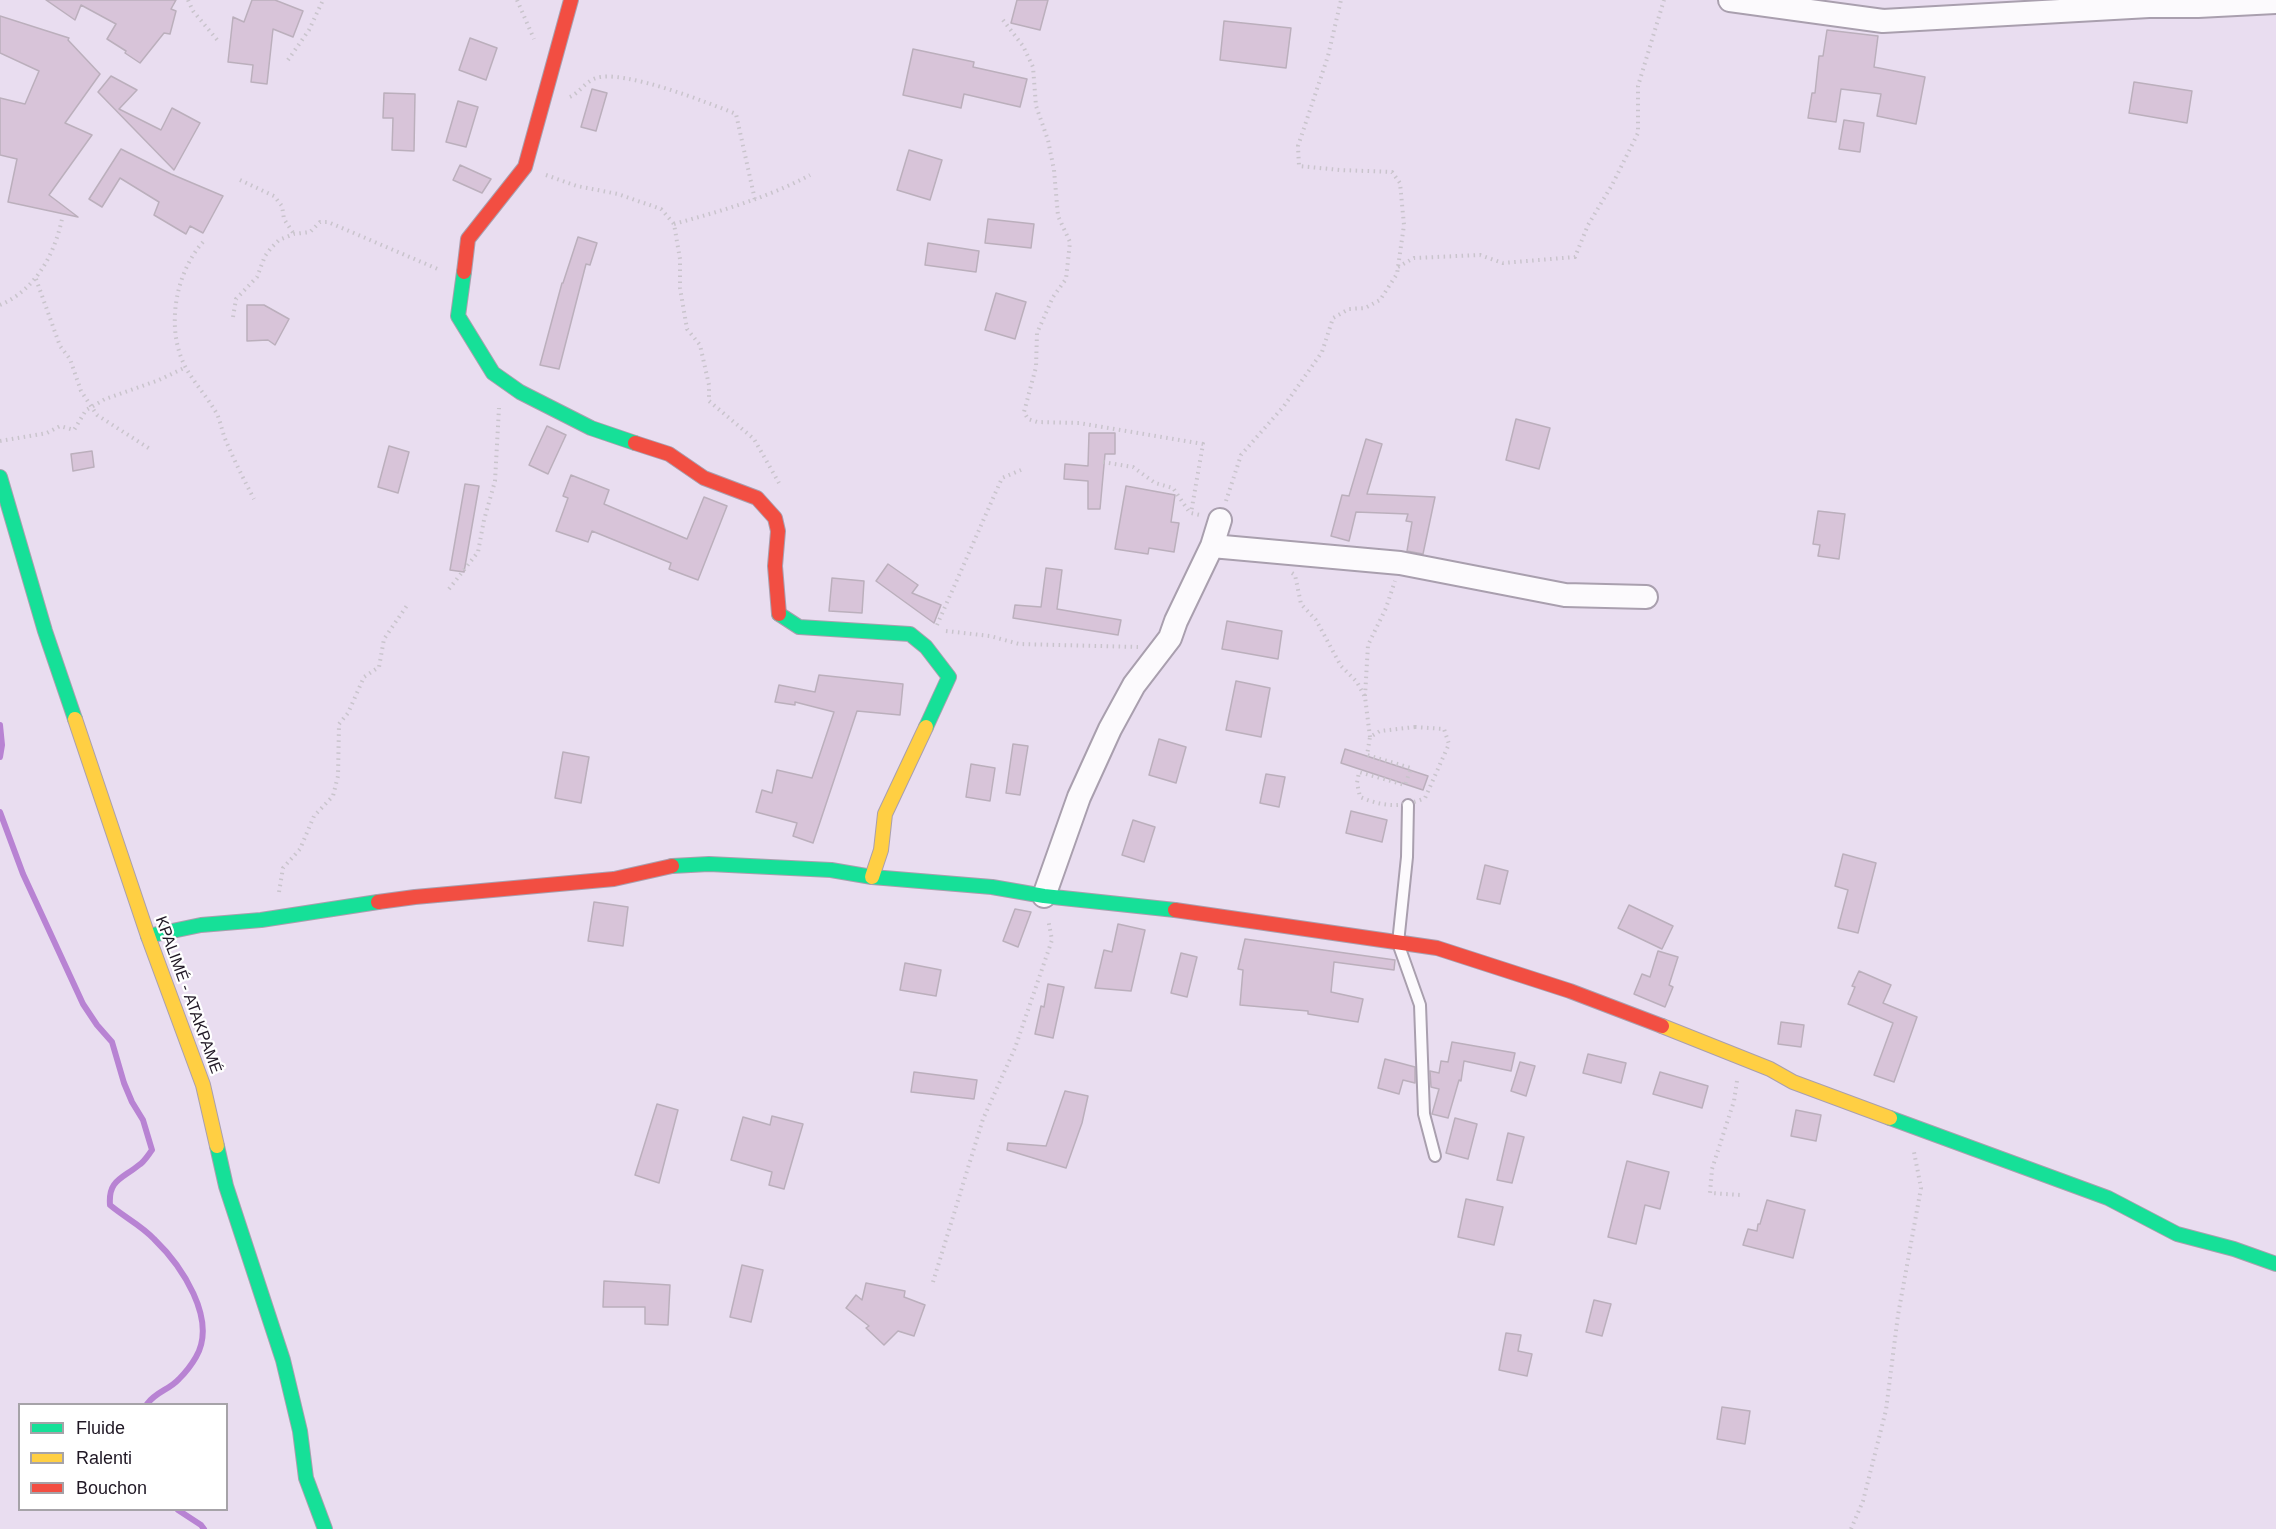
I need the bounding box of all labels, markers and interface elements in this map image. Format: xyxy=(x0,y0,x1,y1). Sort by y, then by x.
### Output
street label: KPALIMÉ - ATAKPAMÉ xyxy=(151,914,225,1076)
legend xyxy=(18,1403,228,1511)
text: Fluide xyxy=(76,1418,125,1438)
text: Ralenti xyxy=(76,1448,132,1468)
text: Bouchon xyxy=(76,1478,147,1498)

